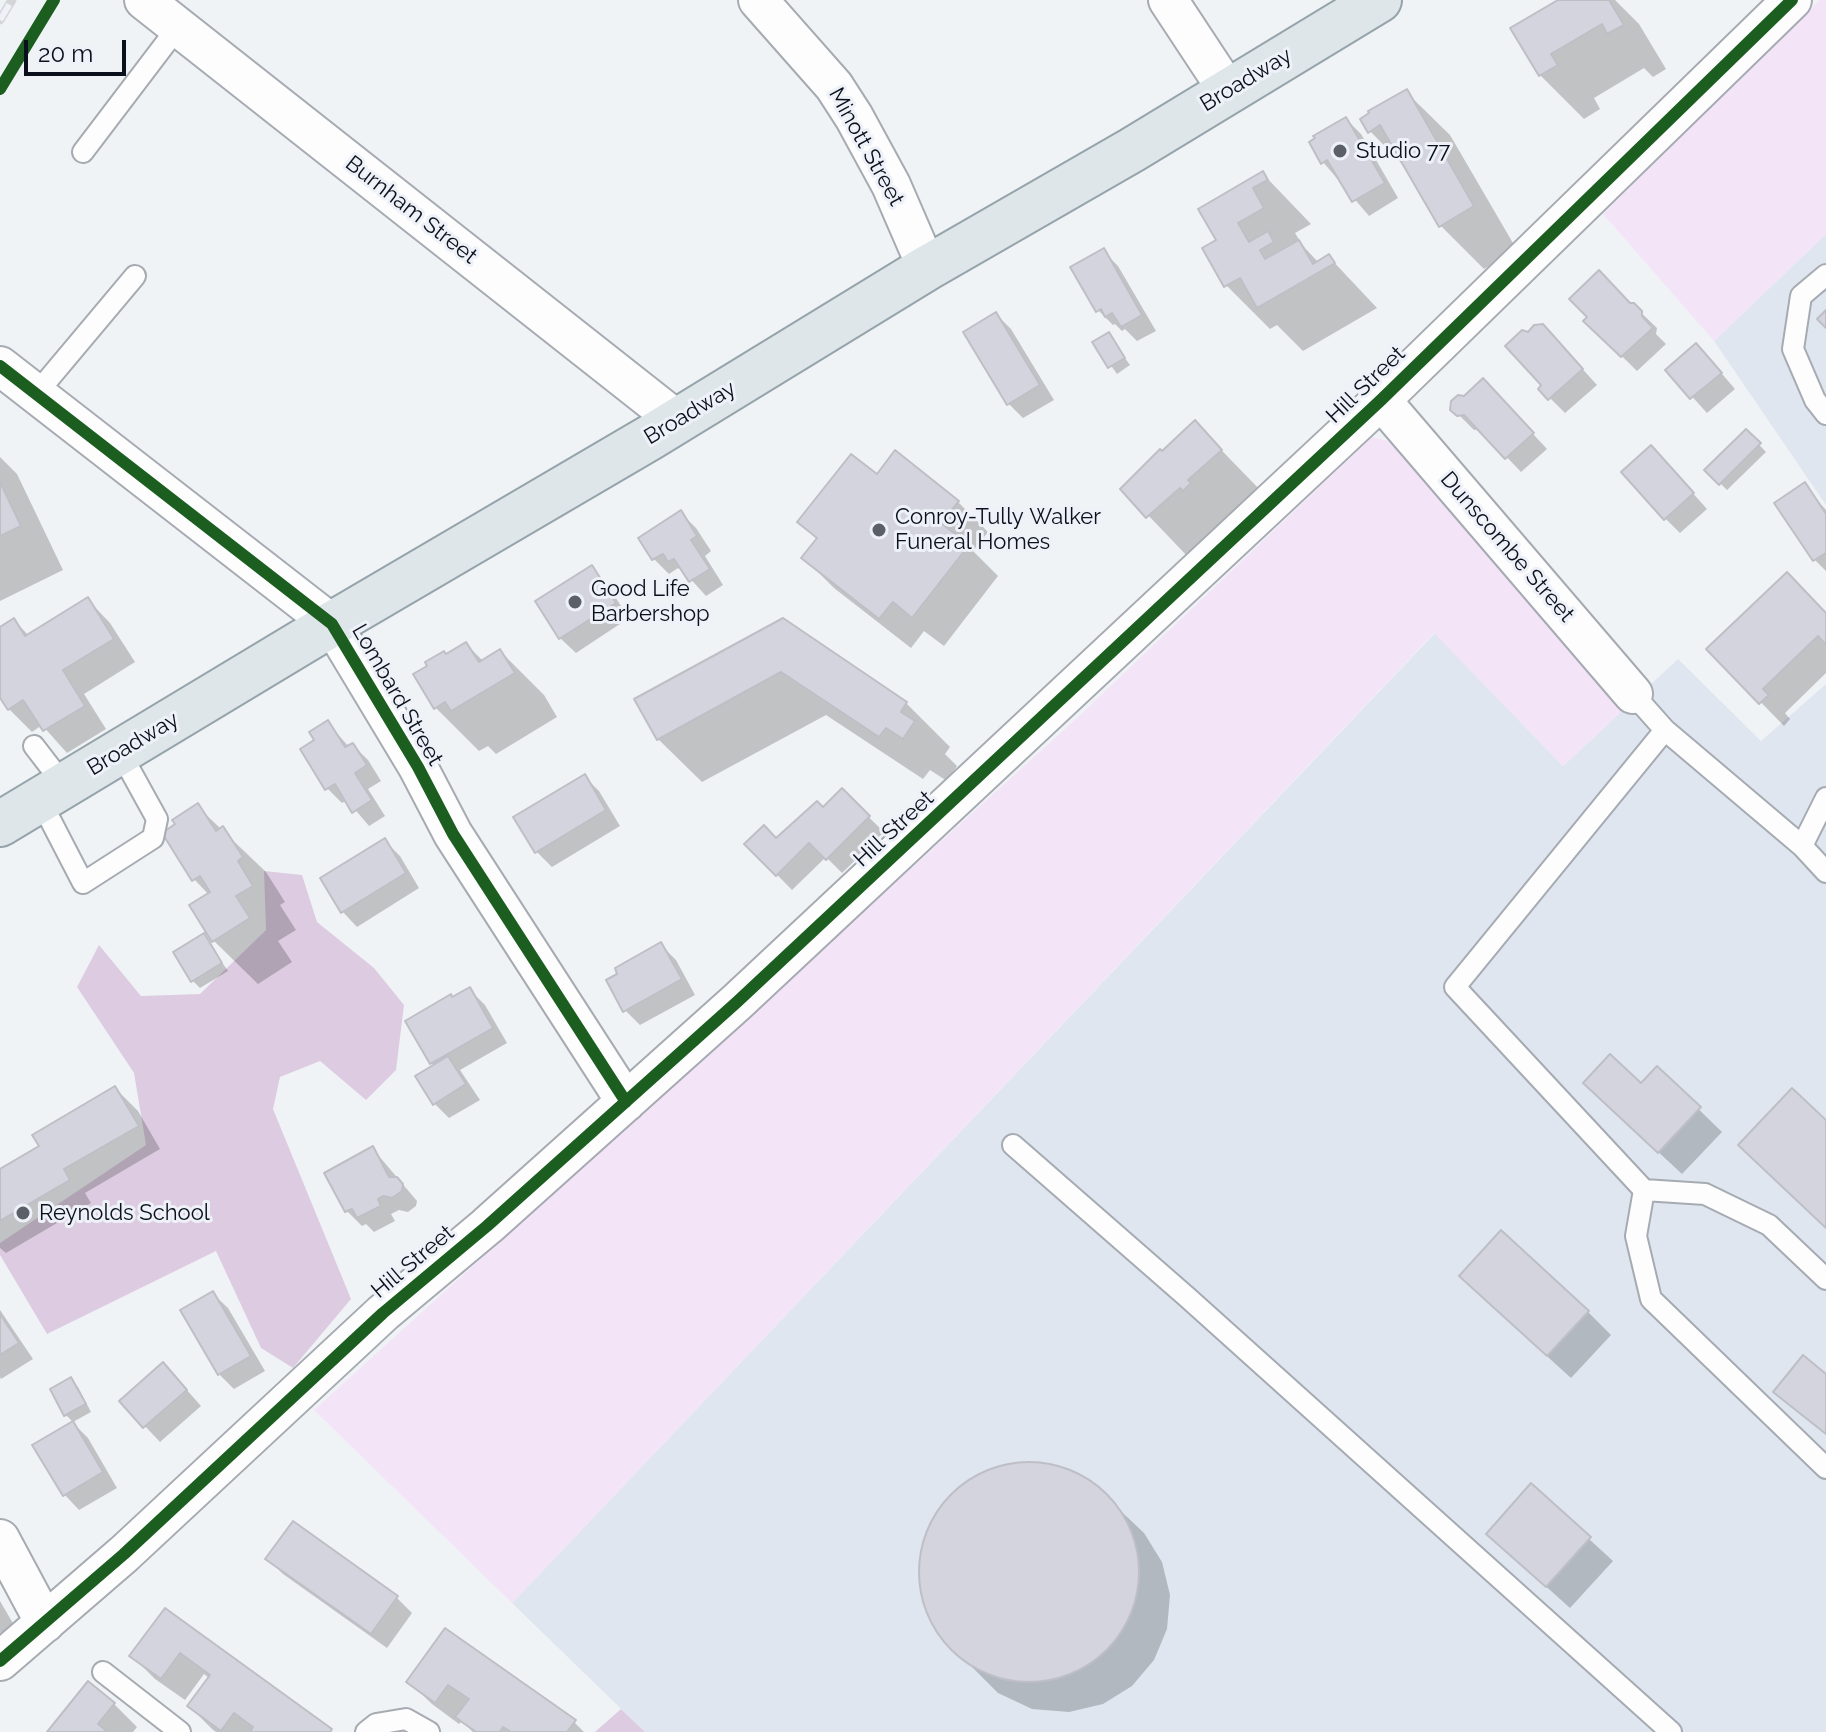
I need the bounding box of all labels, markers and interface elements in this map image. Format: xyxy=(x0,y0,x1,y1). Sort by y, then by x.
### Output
scale bar xyxy=(28,24,130,74)
text: 20 m xyxy=(38,39,93,68)
street label: Broadway xyxy=(1196,42,1296,118)
street label: Minott Street xyxy=(823,83,909,211)
place label: Studio 77 xyxy=(1356,138,1450,164)
marker: Studio 77 xyxy=(1331,142,1349,160)
street label: Burnham Street xyxy=(340,150,482,270)
street label: Hill Street xyxy=(1321,341,1411,429)
street label: Broadway xyxy=(640,375,740,451)
street label: Dunscombe Street xyxy=(1435,466,1579,628)
place label: Conroy-Tully Walker Funeral Homes xyxy=(895,504,1101,556)
marker: Conroy-Tully Walker Funeral Homes xyxy=(870,521,888,539)
place label: Good Life Barbershop xyxy=(591,576,710,628)
marker: Good Life Barbershop xyxy=(566,593,584,611)
street label: Lombard Street xyxy=(346,619,448,771)
street label: Broadway xyxy=(83,706,183,782)
street label: Hill Street xyxy=(849,785,939,873)
place label: Reynolds School xyxy=(39,1200,210,1226)
marker: Reynolds School xyxy=(14,1204,32,1222)
street label: Hill Street xyxy=(366,1220,460,1304)

